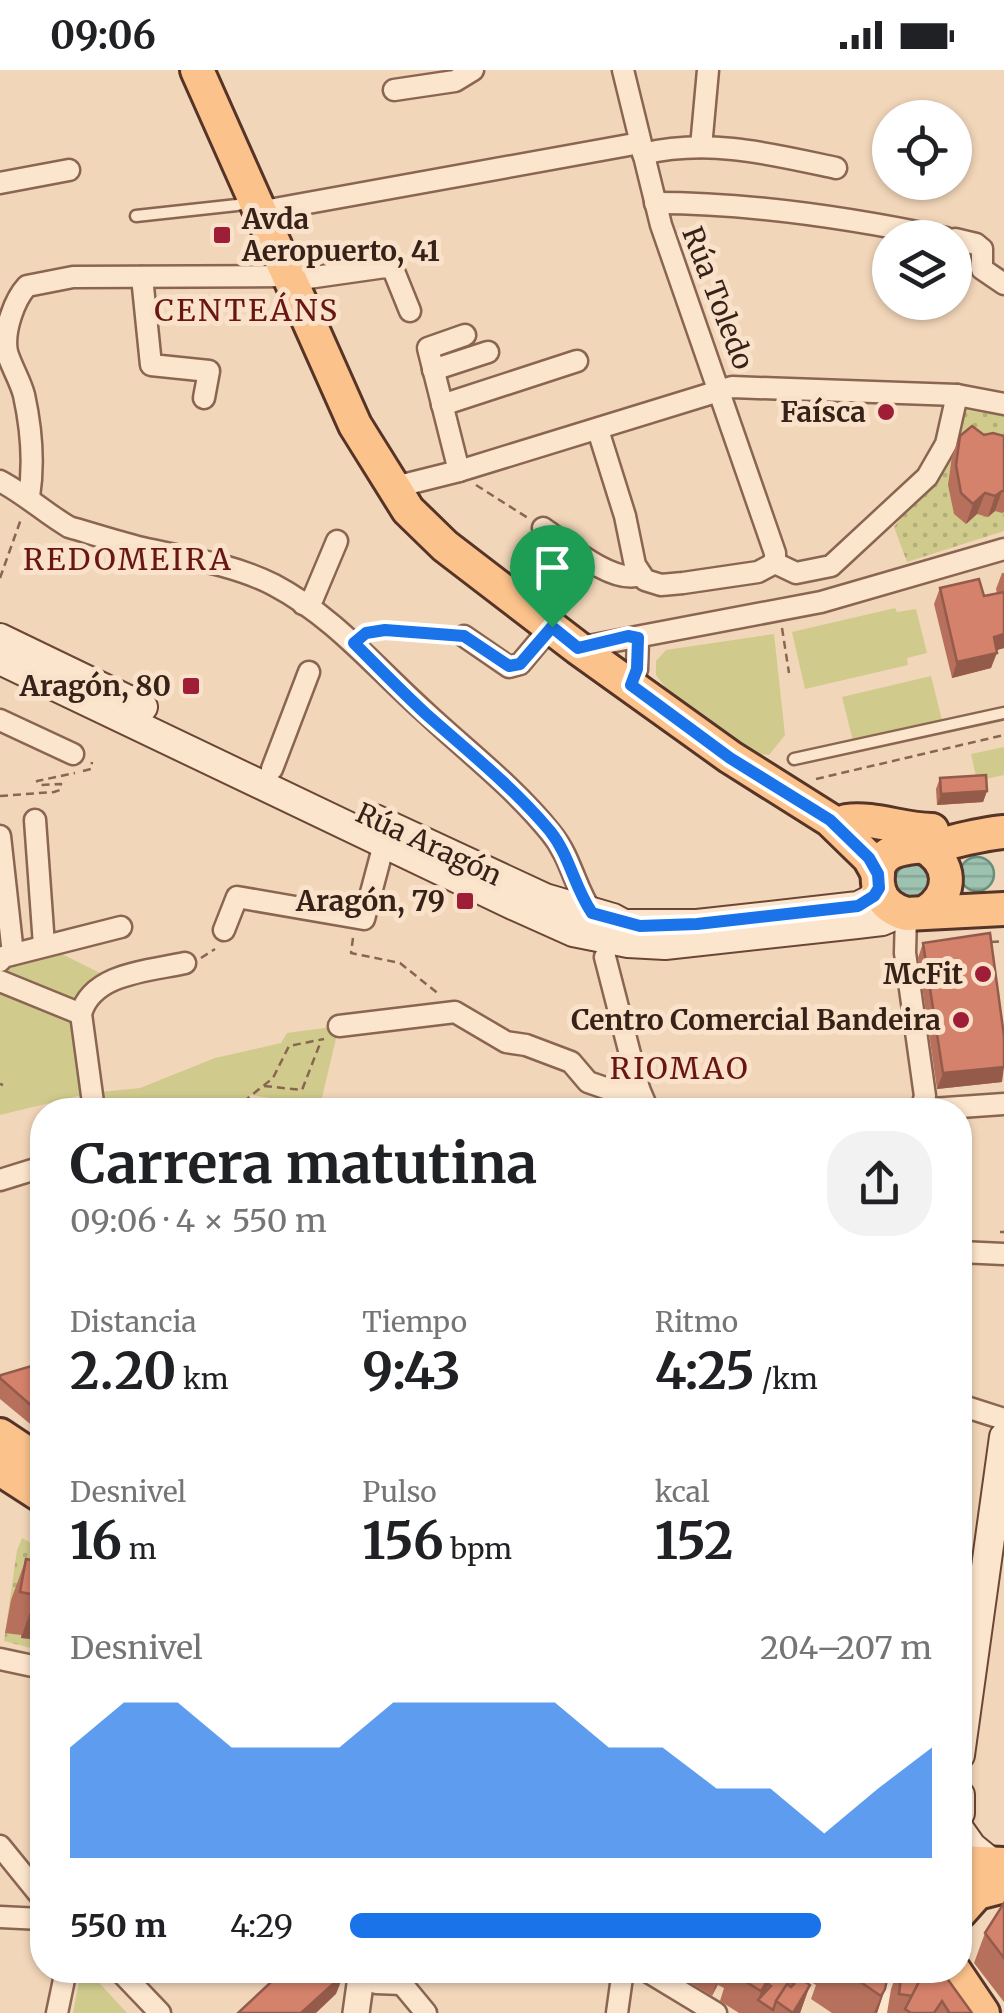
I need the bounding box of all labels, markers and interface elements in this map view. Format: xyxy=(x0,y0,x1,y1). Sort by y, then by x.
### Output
text: 09:06 xyxy=(50,12,156,59)
map controls xyxy=(872,100,972,320)
button: locate xyxy=(872,100,972,200)
place label: Avda Aeropuerto, 41 xyxy=(241,201,440,269)
button: layers xyxy=(872,220,972,320)
street label: Rúa Toledo xyxy=(674,222,762,374)
marker: Avda Aeropuerto, 41 xyxy=(211,224,233,246)
district label: CENTEÁNS xyxy=(154,291,340,329)
place label: Faísca xyxy=(780,394,866,430)
marker: Faísca xyxy=(875,401,897,423)
pin xyxy=(510,525,595,628)
district label: REDOMEIRA xyxy=(23,540,233,578)
icon: arrive xyxy=(525,540,580,595)
place label: Aragón, 80 xyxy=(19,668,171,704)
marker: Aragón, 80 xyxy=(180,675,202,697)
street label: Rúa Aragón xyxy=(350,795,508,893)
place label: Aragón, 79 xyxy=(295,883,445,919)
marker: Aragón, 79 xyxy=(454,890,476,912)
place label: McFit xyxy=(883,956,963,992)
marker: McFit xyxy=(972,963,994,985)
place label: Centro Comercial Bandeira xyxy=(571,1002,941,1038)
marker: Centro Comercial Bandeira xyxy=(950,1009,972,1031)
district label: RIOMAO xyxy=(610,1049,750,1087)
text: Carrera matutina xyxy=(70,1129,537,1198)
button: share xyxy=(827,1131,932,1236)
text: 09:06 · 4 × 550 m xyxy=(70,1201,327,1241)
text: Distancia xyxy=(70,1304,197,1340)
text: Tiempo xyxy=(362,1304,467,1340)
text: Ritmo xyxy=(655,1304,738,1340)
text: 2.20 xyxy=(70,1340,176,1403)
text: 9:43 xyxy=(362,1340,461,1403)
text: 4:25 xyxy=(655,1340,755,1403)
text: km xyxy=(176,1361,229,1397)
text: /km xyxy=(755,1361,818,1397)
text: Desnivel xyxy=(70,1474,186,1510)
text: Pulso xyxy=(362,1474,437,1510)
text: kcal xyxy=(655,1474,710,1510)
text: 16 xyxy=(70,1510,122,1573)
text: 156 xyxy=(362,1510,444,1573)
text: 152 xyxy=(655,1510,733,1573)
text: m xyxy=(122,1531,157,1567)
text: bpm xyxy=(444,1531,512,1567)
text: Desnivel xyxy=(70,1628,203,1668)
text: 204–207 m xyxy=(760,1628,932,1668)
text: 550 m xyxy=(70,1906,167,1946)
text: 4:29 xyxy=(230,1906,293,1946)

